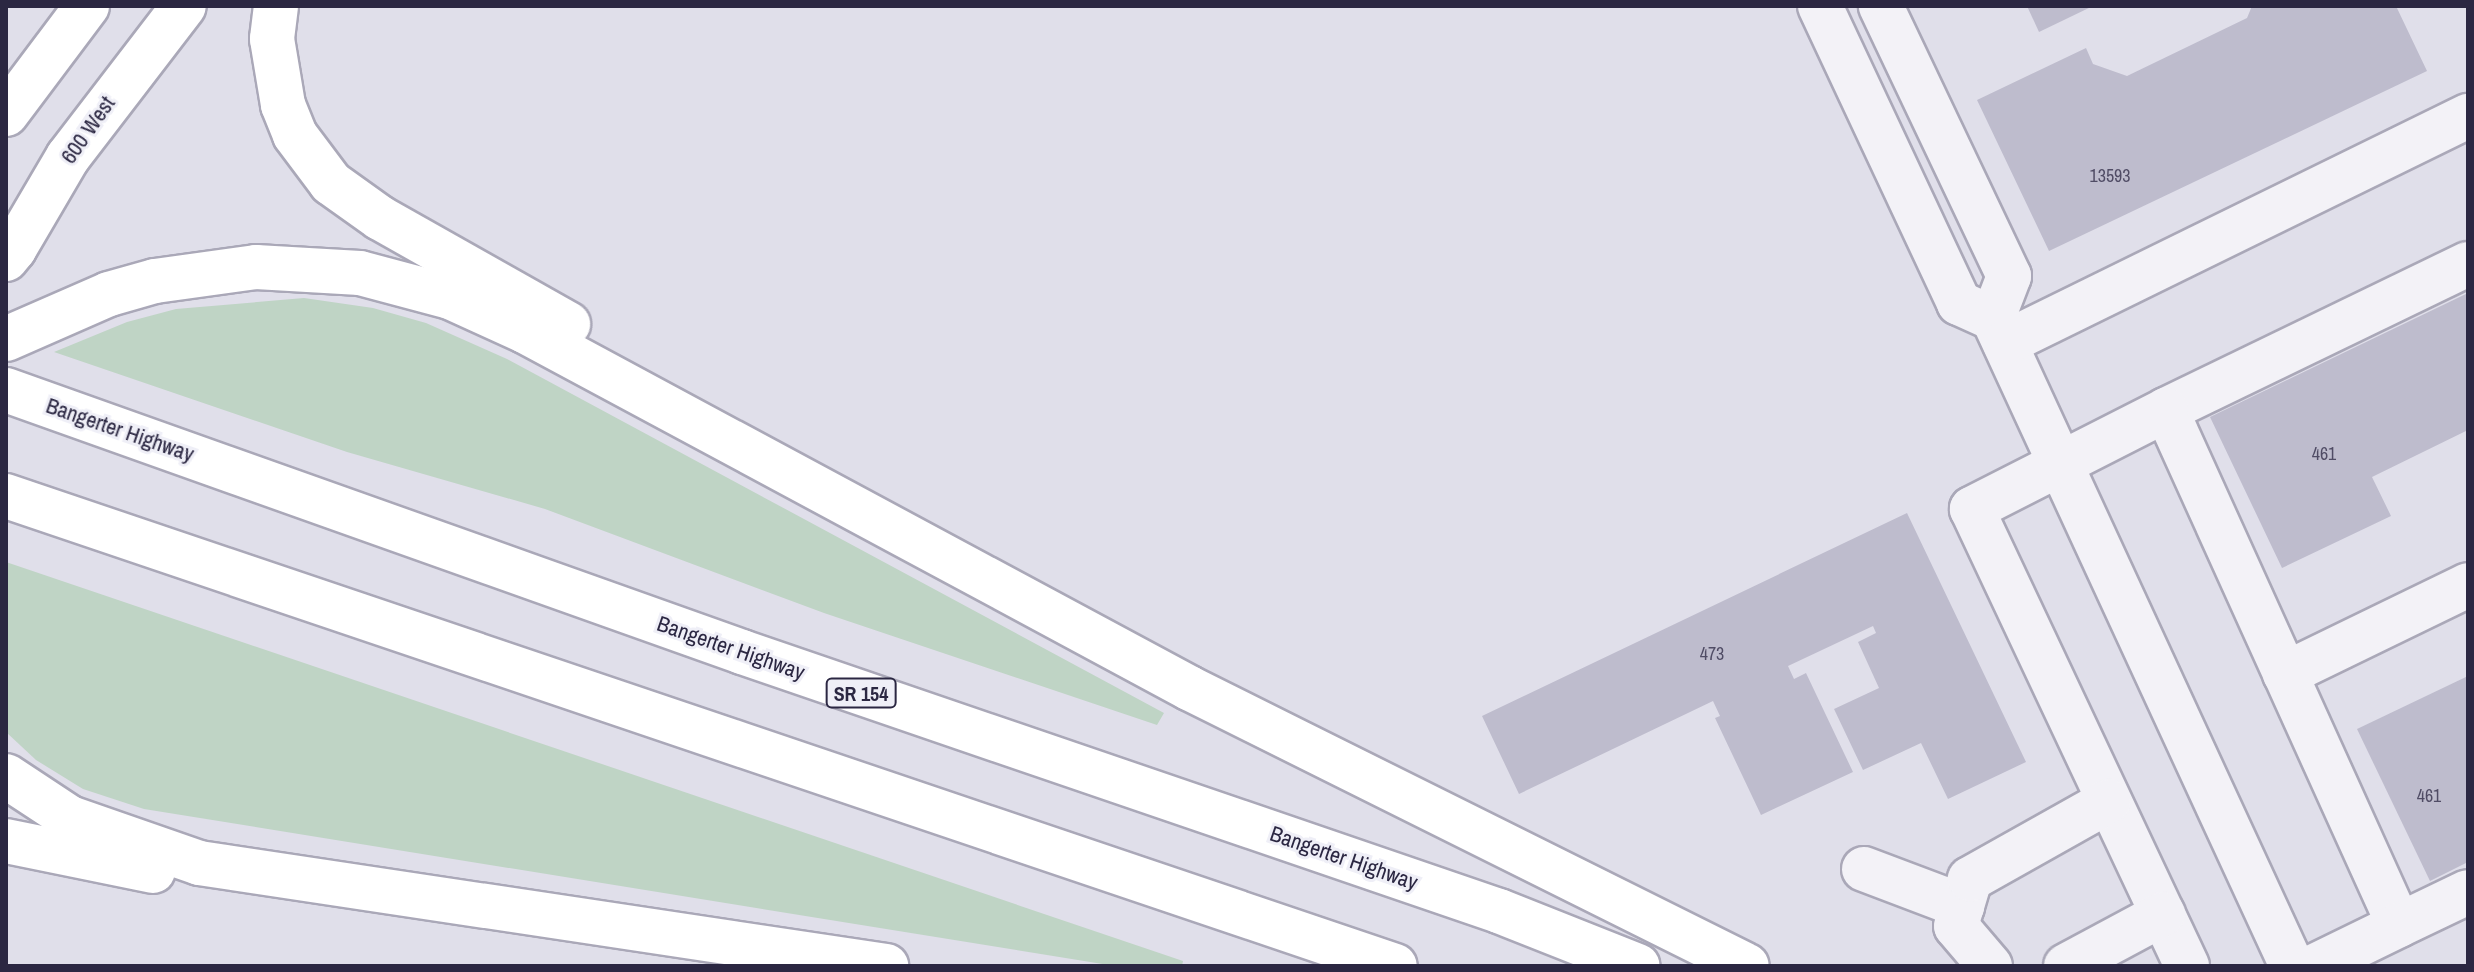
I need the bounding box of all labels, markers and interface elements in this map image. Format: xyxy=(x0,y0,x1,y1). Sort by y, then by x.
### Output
street label: 600 West xyxy=(55,91,121,169)
house number: 13593 xyxy=(2089,165,2131,187)
street label: Bangerter Highway xyxy=(43,392,197,468)
house number: 461 xyxy=(2312,443,2336,465)
street label: Bangerter Highway xyxy=(654,610,808,686)
house number: 473 xyxy=(1700,643,1724,665)
road number: SR 154 xyxy=(825,677,897,709)
house number: 461 xyxy=(2417,785,2441,807)
street label: Bangerter Highway xyxy=(1267,820,1421,896)

